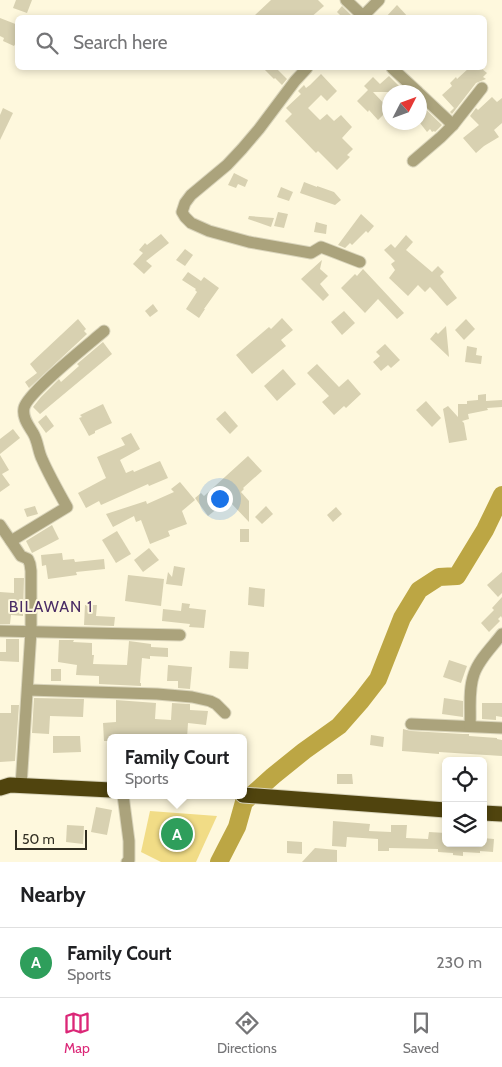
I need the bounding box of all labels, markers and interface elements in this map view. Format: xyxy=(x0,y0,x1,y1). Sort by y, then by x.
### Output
search box xyxy=(15,15,487,70)
icon: search xyxy=(33,29,61,57)
text: Search here xyxy=(73,31,167,54)
north arrow xyxy=(382,85,427,130)
your location xyxy=(207,486,233,512)
district label: BILAWAN 1 xyxy=(9,597,93,616)
popup xyxy=(107,734,247,799)
text: Family Court xyxy=(125,746,229,769)
map controls xyxy=(442,757,487,847)
button: locate xyxy=(442,757,487,802)
text: Sports xyxy=(125,769,169,788)
button: layers xyxy=(442,802,487,847)
pin: A xyxy=(161,815,193,853)
scale bar xyxy=(15,827,88,850)
text: 50 m xyxy=(22,830,55,848)
text: Nearby xyxy=(20,882,86,907)
text: Family Court xyxy=(67,942,172,965)
text: A xyxy=(31,953,41,972)
text: 230 m xyxy=(436,953,482,972)
text: Sports xyxy=(67,965,111,984)
tab: Map xyxy=(63,1009,91,1057)
tab: Directions xyxy=(217,1009,277,1057)
tab: Saved xyxy=(403,1009,439,1057)

